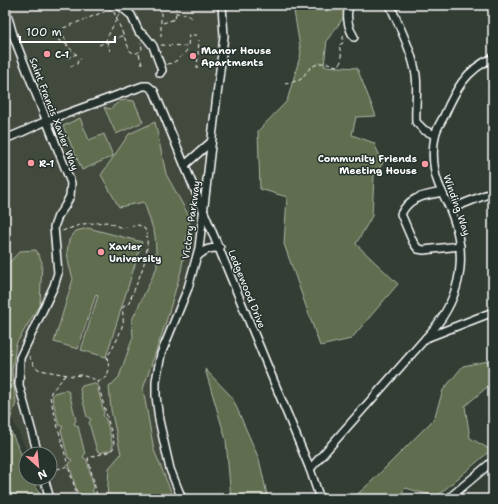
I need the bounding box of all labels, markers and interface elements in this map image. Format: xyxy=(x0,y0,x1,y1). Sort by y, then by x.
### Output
scale bar xyxy=(20,18,115,44)
text: 100 m xyxy=(26,24,62,40)
place label: Manor House Apartments xyxy=(201,44,271,69)
place label: C-1 xyxy=(55,48,69,61)
marker: C-1 xyxy=(42,49,52,59)
marker: Manor House Apartments xyxy=(188,51,198,61)
street label: Saint Francis Xavier Way xyxy=(26,56,82,173)
place label: Community Friends Meeting House xyxy=(318,152,417,177)
place label: R-1 xyxy=(39,157,54,170)
marker: R-1 xyxy=(26,158,36,168)
marker: Community Friends Meeting House xyxy=(420,159,430,169)
street label: Winding Way xyxy=(440,173,474,238)
street label: Victory Parkway xyxy=(179,179,203,260)
place label: Xavier University xyxy=(109,240,161,265)
marker: Xavier University xyxy=(96,247,106,257)
street label: Ledgewood Drive xyxy=(225,248,269,331)
north arrow xyxy=(18,446,58,486)
text: N xyxy=(35,466,50,483)

